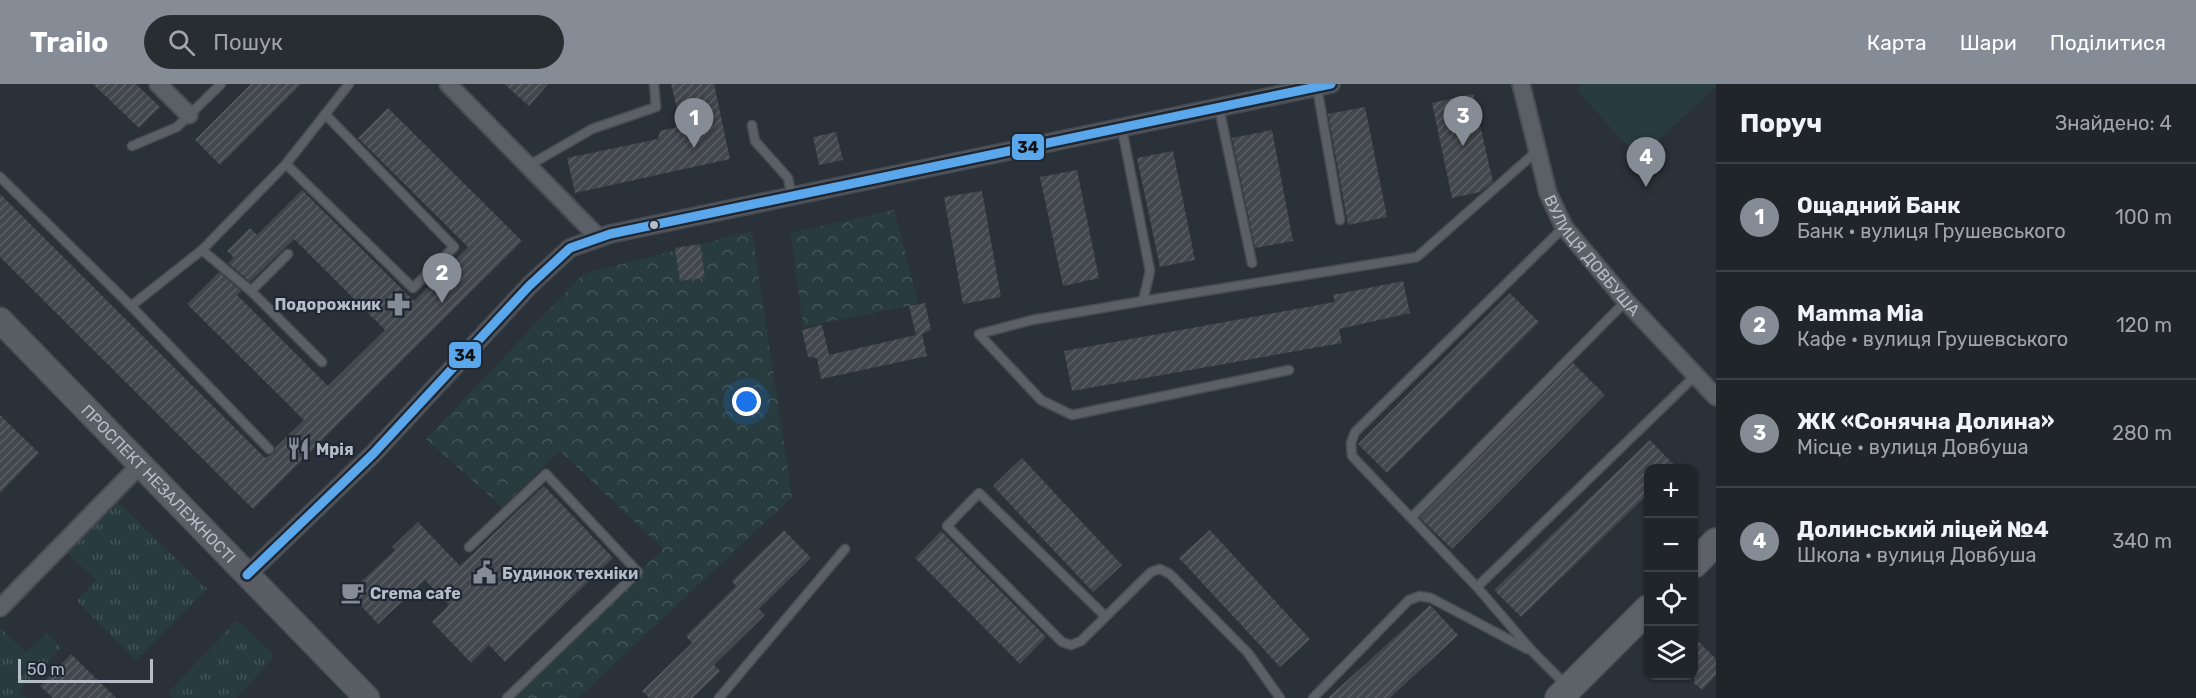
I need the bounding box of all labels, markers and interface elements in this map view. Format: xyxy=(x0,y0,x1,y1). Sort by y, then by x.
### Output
search box xyxy=(144,15,564,69)
text: Trailo xyxy=(30,26,108,59)
icon: search xyxy=(165,26,198,59)
text: Пошук xyxy=(213,29,283,56)
text: Карта xyxy=(1867,30,1927,55)
text: Шари xyxy=(1960,30,2017,55)
text: Поділитися xyxy=(2050,30,2166,55)
pin: 3 xyxy=(1444,97,1482,146)
pin: 1 xyxy=(674,98,714,148)
text: Поруч xyxy=(1740,108,1822,139)
text: Знайдено: 4 xyxy=(2055,111,2172,135)
line badge: 34 xyxy=(1011,133,1045,161)
text: 34 xyxy=(1017,138,1039,157)
pin: 4 xyxy=(1626,138,1666,187)
street label: ВУЛИЦЯ ДОВБУША xyxy=(1540,192,1644,320)
text: Ощадний Банк xyxy=(1797,192,1961,219)
text: 1 xyxy=(1755,205,1764,229)
text: 100 m xyxy=(2115,205,2172,229)
unlabelled marker xyxy=(648,219,660,231)
text: Банк · вулиця Грушевського xyxy=(1797,219,2066,243)
pin: 2 xyxy=(422,254,462,303)
pharmacy icon: Подорожник xyxy=(386,291,412,317)
place label: Подорожник xyxy=(274,295,381,314)
text: Mamma Mia xyxy=(1797,300,1924,327)
text: 2 xyxy=(1753,313,1766,337)
text: 120 m xyxy=(2116,313,2172,337)
text: Кафе · вулиця Грушевського xyxy=(1797,327,2068,351)
line badge: 34 xyxy=(448,341,482,369)
text: 34 xyxy=(454,346,476,365)
your location xyxy=(732,387,761,416)
street label: ПРОСПЕКТ НЕЗАЛЕЖНОСТІ xyxy=(77,401,239,567)
text: ЖК «Сонячна Долина» xyxy=(1797,408,2054,435)
text: 3 xyxy=(1753,421,1766,445)
text: 280 m xyxy=(2112,421,2172,445)
text: Місце · вулиця Довбуша xyxy=(1797,435,2028,459)
restaurant icon: Мрія xyxy=(285,436,311,462)
place label: Мрія xyxy=(316,440,354,459)
map controls xyxy=(1644,464,1698,680)
button: + xyxy=(1644,464,1698,518)
text: Долинський ліцей №4 xyxy=(1797,516,2049,543)
button: − xyxy=(1644,518,1698,572)
text: 4 xyxy=(1753,529,1766,553)
text: 340 m xyxy=(2112,529,2172,553)
text: Школа · вулиця Довбуша xyxy=(1797,543,2036,567)
public building icon: Будинок техніки xyxy=(471,560,497,586)
place label: Будинок техніки xyxy=(502,564,638,583)
button: locate xyxy=(1644,572,1698,626)
cafe icon: Crema cafe xyxy=(339,580,365,606)
place label: Crema cafe xyxy=(370,584,461,603)
button: layers xyxy=(1644,626,1698,680)
scale bar xyxy=(18,656,153,684)
text: 50 m xyxy=(27,660,65,679)

